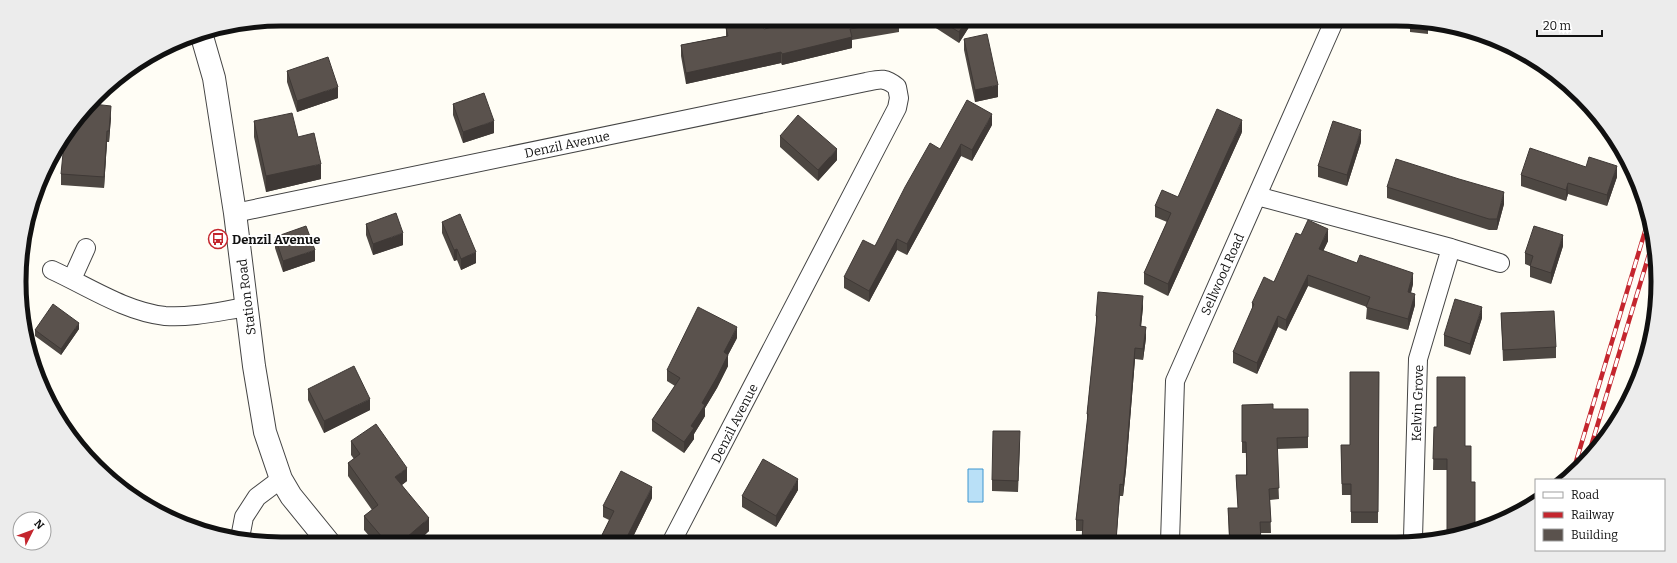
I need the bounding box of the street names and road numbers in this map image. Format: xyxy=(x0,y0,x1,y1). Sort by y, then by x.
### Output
street label: Denzil Avenue xyxy=(523,128,611,161)
street label: Sellwood Road xyxy=(1198,231,1247,317)
street label: Station Road xyxy=(234,258,259,336)
street label: Kelvin Grove xyxy=(1409,364,1426,442)
street label: Denzil Avenue xyxy=(708,381,761,465)

